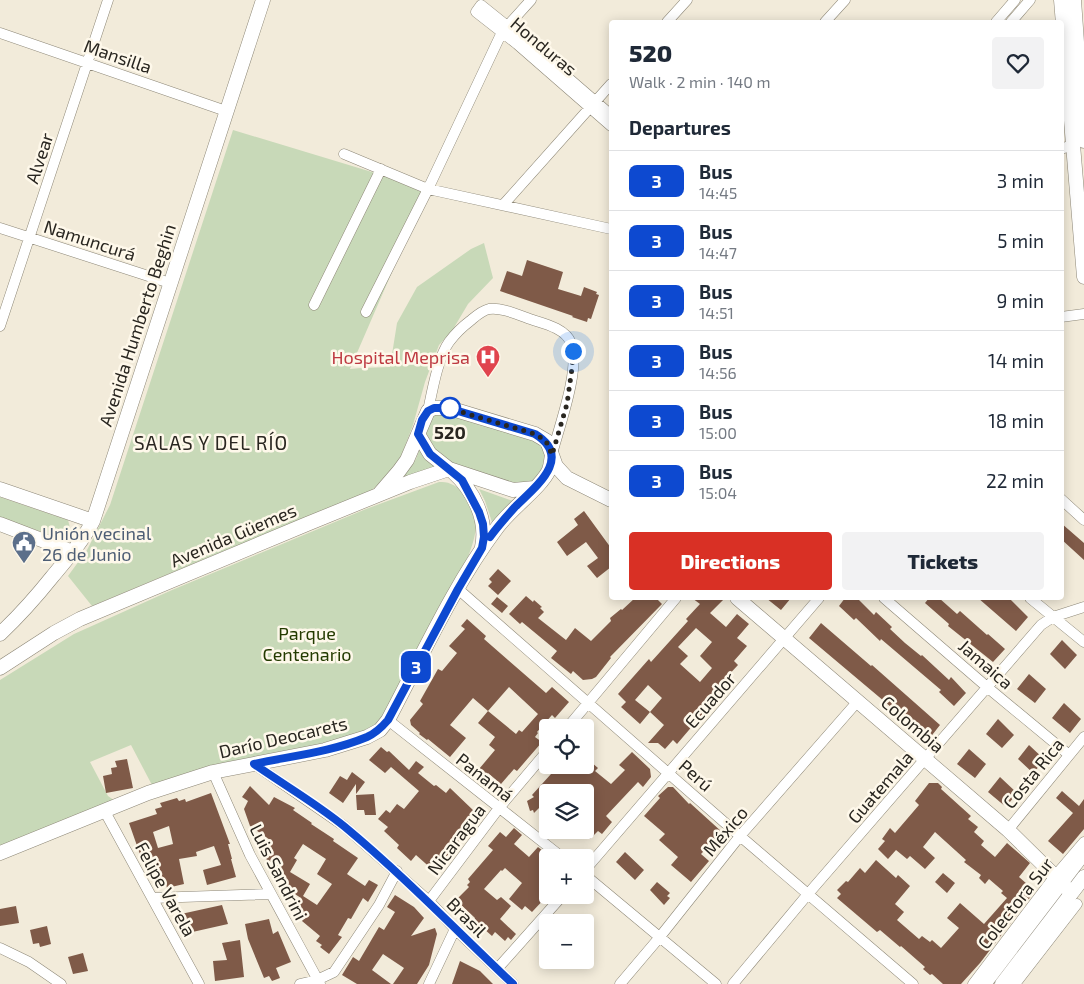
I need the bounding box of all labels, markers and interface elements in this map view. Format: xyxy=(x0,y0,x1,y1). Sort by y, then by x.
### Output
street label: Honduras xyxy=(506,12,582,80)
street label: Mansilla xyxy=(81,34,155,78)
button: heart xyxy=(992,37,1044,89)
text: 520 xyxy=(629,38,672,67)
text: Walk · 2 min · 140 m xyxy=(629,72,771,91)
text: Departures xyxy=(629,116,731,139)
street label: Alvear xyxy=(20,130,58,186)
text: Bus xyxy=(699,160,733,183)
text: 3 min xyxy=(997,169,1044,192)
text: 3 xyxy=(651,170,662,192)
text: 14:45 xyxy=(699,183,737,202)
street label: Namuncurá xyxy=(41,215,139,265)
text: Bus xyxy=(699,220,733,243)
street label: Avenida Humberto Beghin xyxy=(94,221,180,429)
text: 5 min xyxy=(997,229,1044,252)
text: 3 xyxy=(651,230,662,252)
text: 14:47 xyxy=(699,243,737,262)
text: Bus xyxy=(699,280,733,303)
text: 9 min xyxy=(996,289,1044,312)
text: 3 xyxy=(651,290,662,312)
text: 14:51 xyxy=(699,303,734,322)
your location xyxy=(561,339,586,364)
text: Bus xyxy=(699,340,733,363)
hospital icon: Hospital Meprisa xyxy=(475,344,501,378)
place label: Hospital Meprisa xyxy=(331,346,470,368)
text: 14 min xyxy=(988,349,1044,372)
text: 3 xyxy=(651,350,662,372)
text: 14:56 xyxy=(699,363,737,382)
marker: 520 xyxy=(439,397,461,419)
text: Bus xyxy=(699,400,733,423)
text: 18 min xyxy=(988,409,1044,432)
text: 3 xyxy=(651,410,662,432)
place label: 520 xyxy=(434,421,466,443)
text: 15:00 xyxy=(699,423,737,442)
district label: SALAS Y DEL RÍO xyxy=(134,431,288,454)
text: Bus xyxy=(699,460,733,483)
text: 22 min xyxy=(986,469,1044,492)
text: 3 xyxy=(651,470,662,492)
text: 15:04 xyxy=(699,483,737,502)
street label: Avenida Güemes xyxy=(167,499,299,571)
place label: Unión vecinal 26 de Junio xyxy=(42,522,152,565)
public building icon: Unión vecinal 26 de Junio xyxy=(11,530,37,564)
button: Directions xyxy=(629,532,832,590)
button: Tickets xyxy=(842,532,1044,590)
park label: Parque Centenario xyxy=(262,622,352,665)
street label: Jamaica xyxy=(954,634,1018,694)
line badge: 3 xyxy=(400,651,432,683)
text: 3 xyxy=(411,656,421,678)
street label: Ecuador xyxy=(680,668,740,732)
street label: Colombia xyxy=(877,691,949,757)
street label: Darío Deocarets xyxy=(217,712,349,762)
map controls xyxy=(539,719,594,969)
button: locate xyxy=(539,719,594,774)
street label: Costa Rica xyxy=(998,733,1068,813)
street label: Guatemala xyxy=(843,746,917,828)
street label: Panamá xyxy=(452,748,518,806)
street label: Perú xyxy=(675,754,717,796)
button: layers xyxy=(539,784,594,839)
street label: Nicaragua xyxy=(422,799,490,879)
street label: México xyxy=(698,802,752,860)
street label: Luis Sandrini xyxy=(245,820,313,924)
street label: Felipe Varela xyxy=(131,838,201,940)
button: + xyxy=(539,849,594,904)
street label: Colectora Sur xyxy=(972,853,1058,953)
street label: Brasil xyxy=(443,893,492,942)
button: − xyxy=(539,914,594,969)

